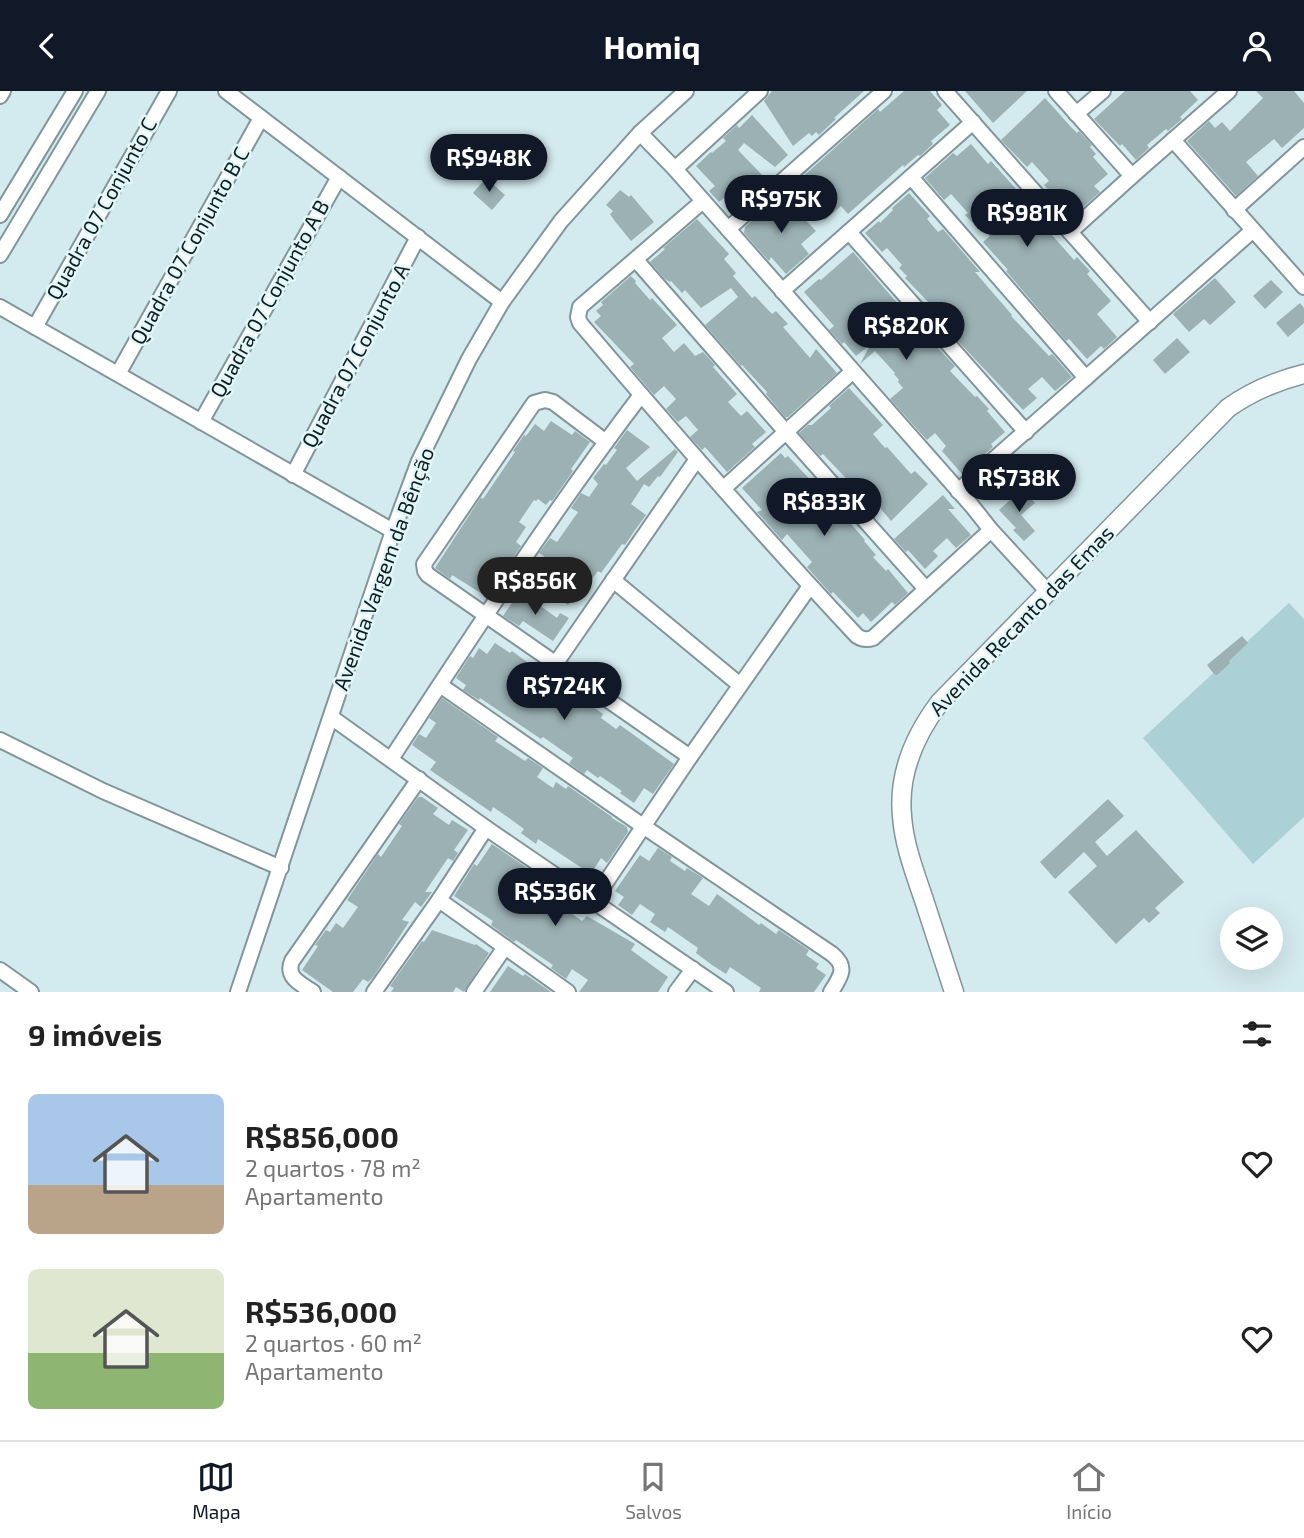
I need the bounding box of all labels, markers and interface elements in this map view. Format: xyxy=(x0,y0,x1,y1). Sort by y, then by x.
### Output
icon: back xyxy=(28,27,66,65)
text: Homiq xyxy=(603,27,701,65)
icon: person xyxy=(1238,27,1276,65)
street label: Quadra 07 Conjunto C xyxy=(40,113,162,304)
pin: R$948K xyxy=(432,134,546,194)
street label: Quadra 07 Conjunto B C xyxy=(124,142,254,349)
text: R$948K xyxy=(446,143,532,171)
pin: R$975K xyxy=(724,176,838,235)
text: R$975K xyxy=(740,184,822,212)
pin: R$981K xyxy=(970,190,1084,249)
street label: Quadra 07 Conjunto A B xyxy=(204,195,334,402)
text: R$981K xyxy=(987,198,1067,226)
street label: Quadra 07 Conjunto A xyxy=(296,259,415,452)
pin: R$820K xyxy=(849,303,963,362)
text: R$820K xyxy=(863,311,949,339)
street label: Avenida Vargem da Bênção xyxy=(327,444,440,694)
pin: R$738K xyxy=(962,455,1076,514)
text: R$738K xyxy=(978,463,1060,491)
pin: R$833K xyxy=(767,479,881,538)
text: R$833K xyxy=(782,487,866,515)
street label: Avenida Recanto das Emas xyxy=(923,520,1118,720)
pin: R$856K xyxy=(478,557,592,617)
text: R$856K xyxy=(493,566,577,594)
pin: R$724K xyxy=(507,663,621,722)
text: R$724K xyxy=(523,671,605,699)
pin: R$536K xyxy=(498,869,612,928)
text: R$536K xyxy=(514,877,596,905)
map controls xyxy=(1220,907,1283,970)
button: layers xyxy=(1220,907,1283,970)
icon: filters xyxy=(1238,1015,1276,1053)
text: 9 imóveis xyxy=(28,1016,162,1052)
text: R$856,000 xyxy=(245,1118,399,1154)
icon: home xyxy=(84,1122,168,1206)
icon: heart xyxy=(1238,1145,1276,1183)
text: 2 quartos · 78 m² xyxy=(245,1154,421,1182)
text: Apartamento xyxy=(245,1182,384,1210)
text: R$536,000 xyxy=(245,1293,397,1329)
icon: home xyxy=(84,1297,168,1381)
icon: heart xyxy=(1238,1320,1276,1358)
text: 2 quartos · 60 m² xyxy=(245,1329,422,1357)
text: Apartamento xyxy=(245,1357,384,1385)
tab: Mapa xyxy=(192,1458,241,1523)
tab: Salvos xyxy=(625,1458,682,1523)
tab: Início xyxy=(1066,1458,1112,1523)

